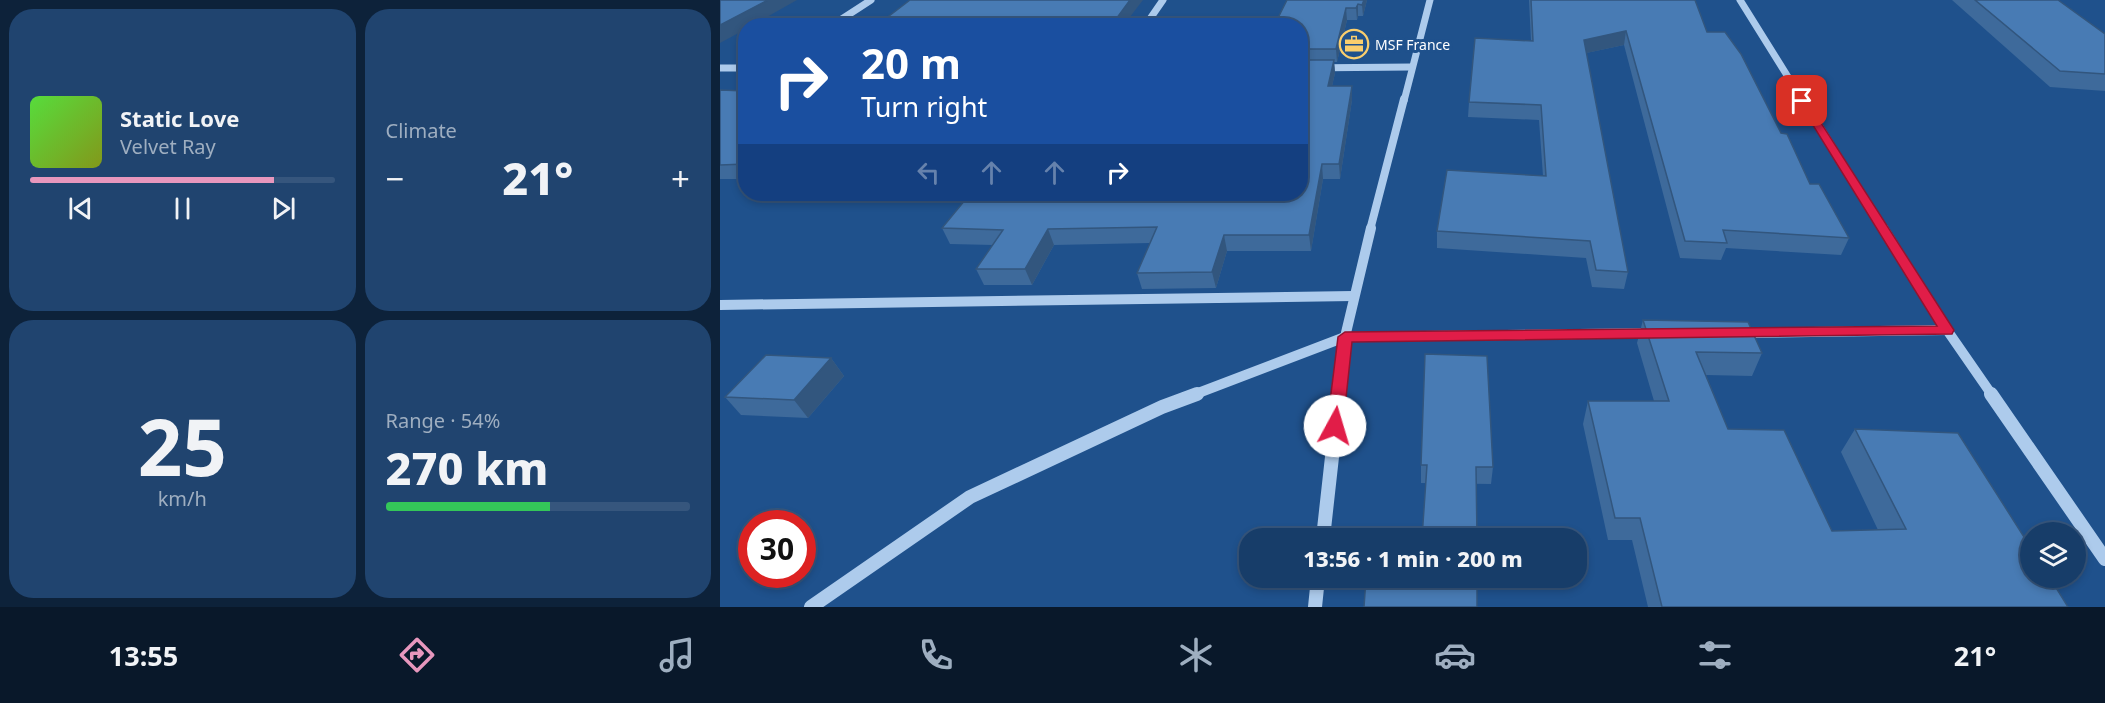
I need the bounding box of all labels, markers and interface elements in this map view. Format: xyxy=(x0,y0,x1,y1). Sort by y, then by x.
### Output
office icon: MSF France xyxy=(1338,28,1370,60)
text: 20 m xyxy=(861,34,961,91)
place label: MSF France xyxy=(1375,35,1450,54)
icon: right xyxy=(762,42,840,120)
pin xyxy=(1776,75,1827,126)
icon: arrive xyxy=(1785,84,1818,117)
text: Turn right xyxy=(861,88,987,125)
text: Static Love xyxy=(120,103,239,133)
text: Climate xyxy=(386,117,457,144)
text: Velvet Ray xyxy=(120,133,216,160)
text: 21° xyxy=(502,147,573,208)
text: − xyxy=(386,156,404,201)
text: + xyxy=(671,156,690,201)
icon: left xyxy=(912,156,945,189)
icon: ahead xyxy=(975,156,1008,189)
icon: ahead xyxy=(1038,156,1071,189)
icon: right xyxy=(1101,156,1134,189)
icon: previous xyxy=(64,192,97,225)
icon: pause xyxy=(166,192,199,225)
icon: next xyxy=(267,192,300,225)
text: 25 xyxy=(138,393,227,499)
position arrow xyxy=(1303,394,1367,458)
text: Range · 54% xyxy=(386,407,500,434)
text: 270 km xyxy=(386,437,548,498)
text: km/h xyxy=(158,485,207,512)
speed limit sign: 30 xyxy=(738,510,816,588)
map controls xyxy=(2020,522,2086,588)
button: layers xyxy=(2020,522,2086,588)
text: 13:56 · 1 min · 200 m xyxy=(1303,543,1523,573)
icon: directions xyxy=(396,634,438,676)
icon: music xyxy=(656,634,698,676)
icon: phone xyxy=(915,634,957,676)
icon: climate xyxy=(1175,634,1217,676)
icon: car xyxy=(1434,634,1476,676)
icon: filters xyxy=(1694,634,1736,676)
text: 13:55 xyxy=(109,637,178,674)
text: 21° xyxy=(1954,637,1996,674)

